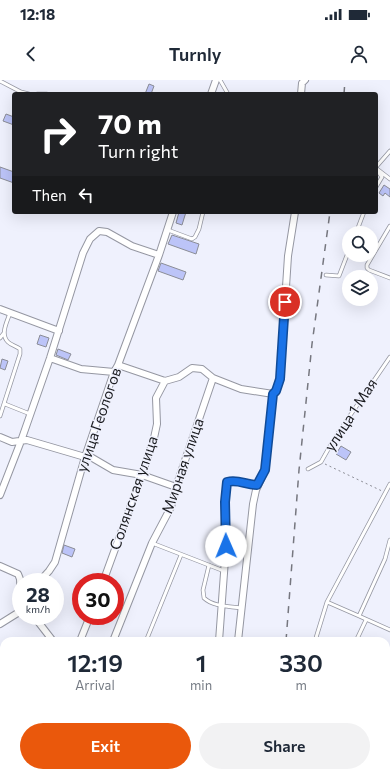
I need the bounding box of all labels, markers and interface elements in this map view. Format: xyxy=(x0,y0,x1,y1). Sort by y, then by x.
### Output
text: 12:18 xyxy=(20,5,55,23)
icon: back xyxy=(20,43,42,65)
text: Turnly xyxy=(169,43,221,65)
icon: person xyxy=(348,43,370,65)
text: 70 m xyxy=(98,106,162,140)
icon: right xyxy=(32,108,84,160)
text: Turn right xyxy=(98,140,178,162)
icon: left xyxy=(75,184,97,206)
text: Then xyxy=(32,186,67,204)
map controls xyxy=(342,226,378,306)
button: search xyxy=(342,226,378,262)
button: layers xyxy=(342,270,378,306)
pin xyxy=(268,285,302,319)
icon: arrive xyxy=(274,291,296,313)
street label: улица Геологов xyxy=(72,365,124,474)
street label: улица 1 Мая xyxy=(320,375,380,454)
street label: Мирная улица xyxy=(157,416,207,516)
street label: Солянская улица xyxy=(105,433,161,552)
position arrow xyxy=(205,525,247,567)
speed limit sign: 30 xyxy=(72,573,124,625)
text: 28 xyxy=(26,582,50,606)
text: km/h xyxy=(26,603,50,615)
text: 12:19 xyxy=(67,648,123,677)
text: 1 xyxy=(196,648,206,677)
text: 330 xyxy=(279,648,323,677)
text: Arrival xyxy=(75,677,115,693)
text: min xyxy=(190,677,212,693)
text: m xyxy=(295,677,307,693)
button: Exit xyxy=(20,723,191,769)
button: Share xyxy=(199,723,370,769)

